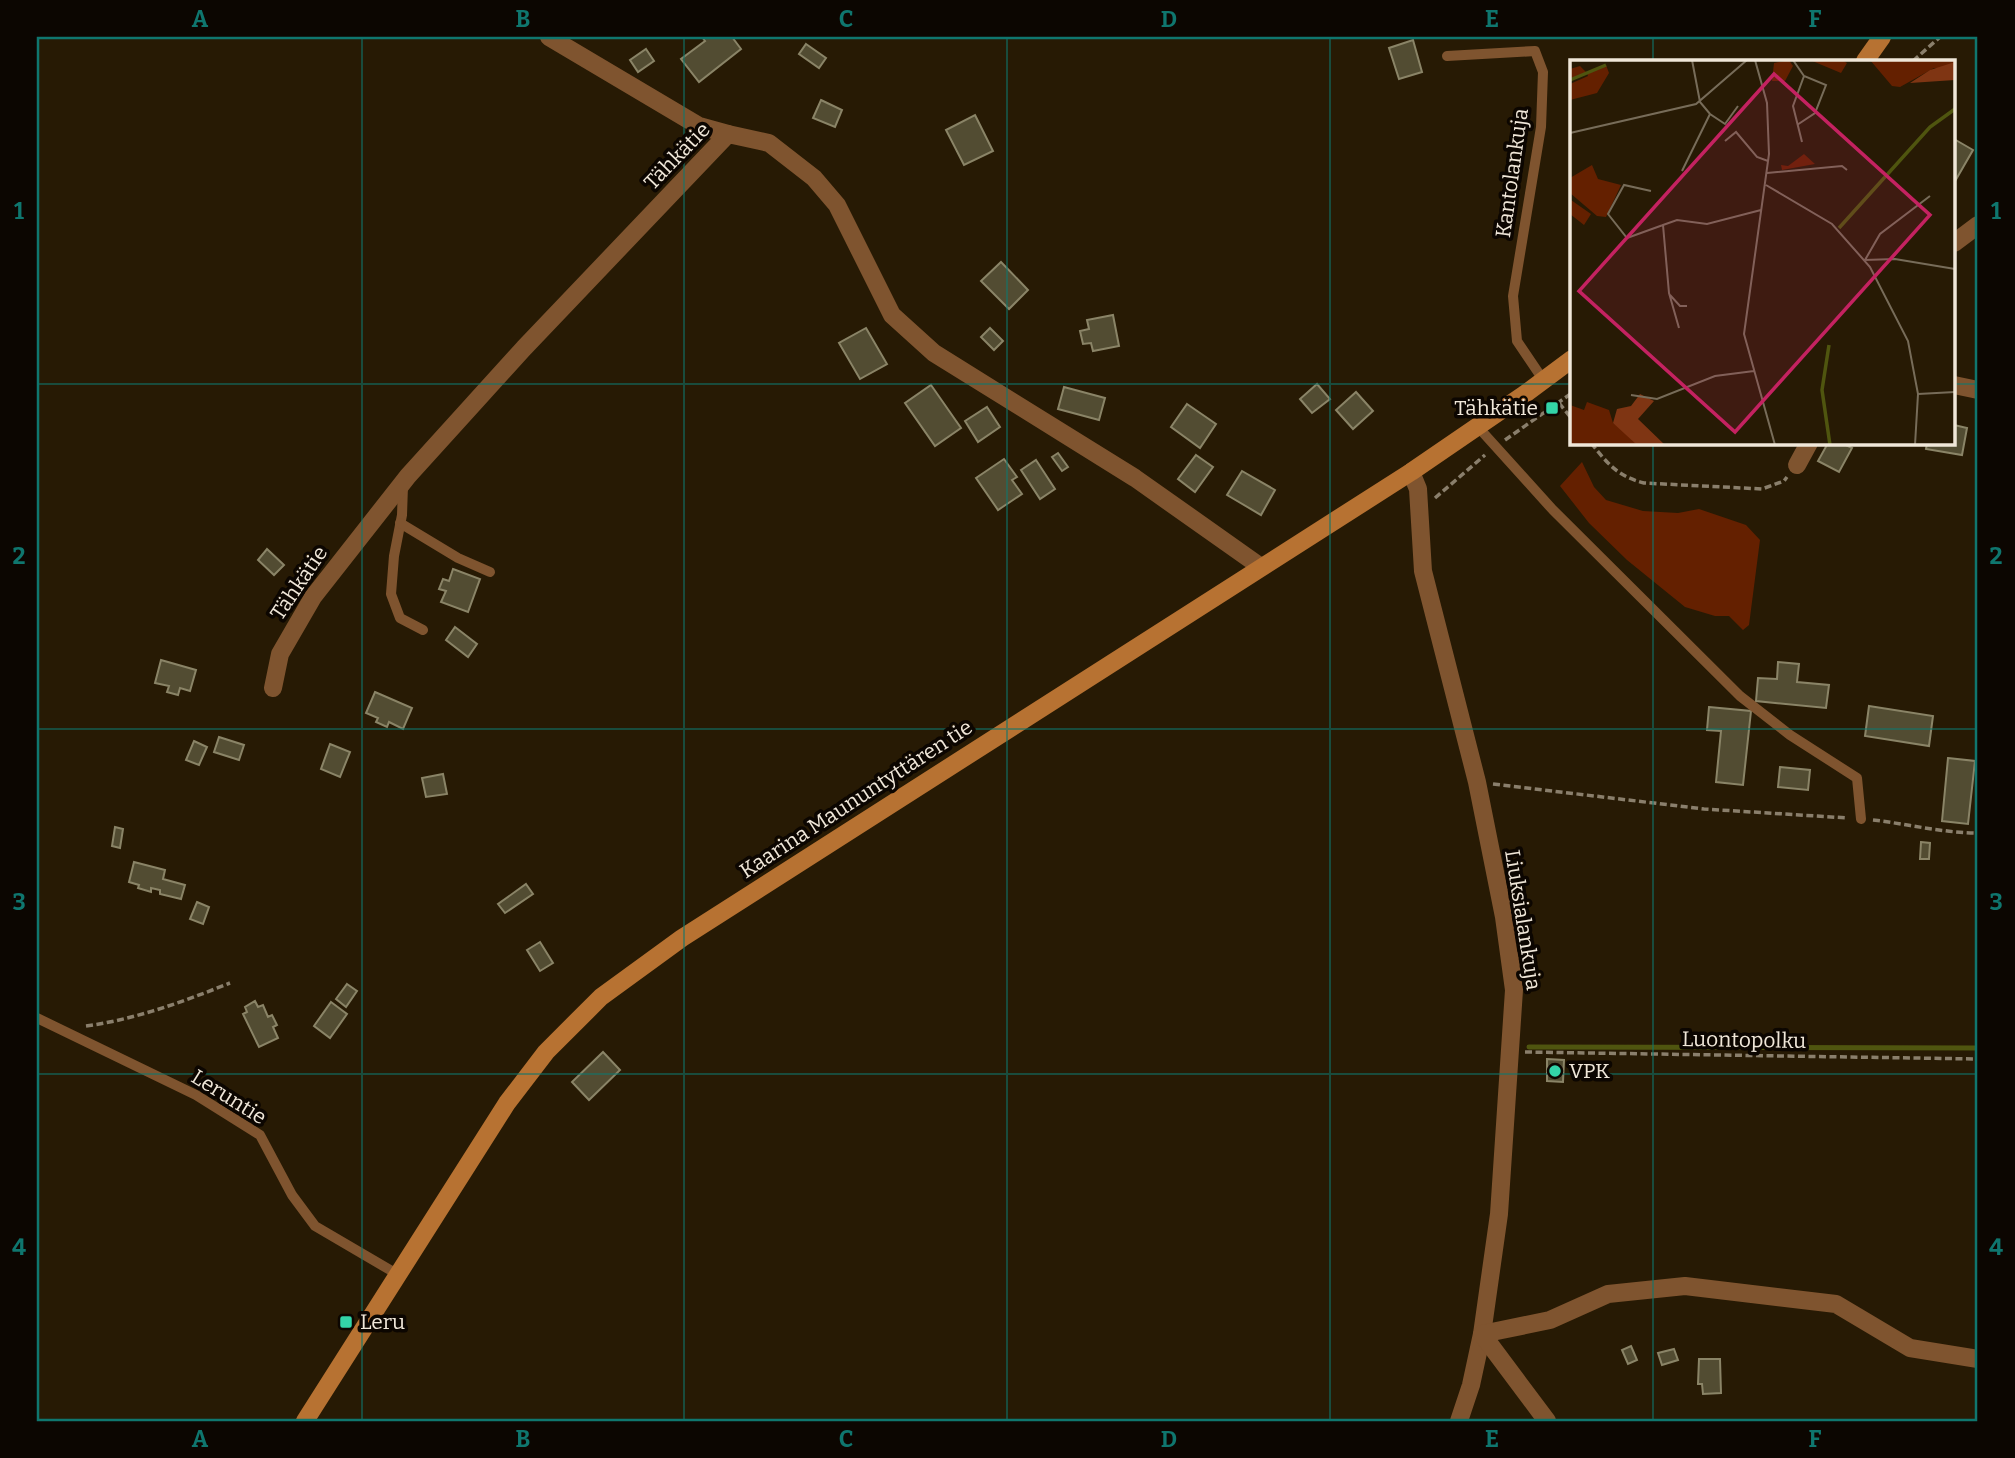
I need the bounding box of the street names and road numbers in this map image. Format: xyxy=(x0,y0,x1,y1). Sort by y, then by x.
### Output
street label: Kantolankuja xyxy=(1490,106,1534,239)
street label: Tähkätie xyxy=(639,117,715,195)
street label: Tähkätie xyxy=(265,541,333,625)
street label: Kaarina Maununtyttären tie xyxy=(735,714,977,884)
street label: Liuksialankuja xyxy=(1499,848,1547,993)
street label: Luontopolku xyxy=(1682,1026,1806,1054)
street label: Leruntie xyxy=(187,1064,271,1130)

